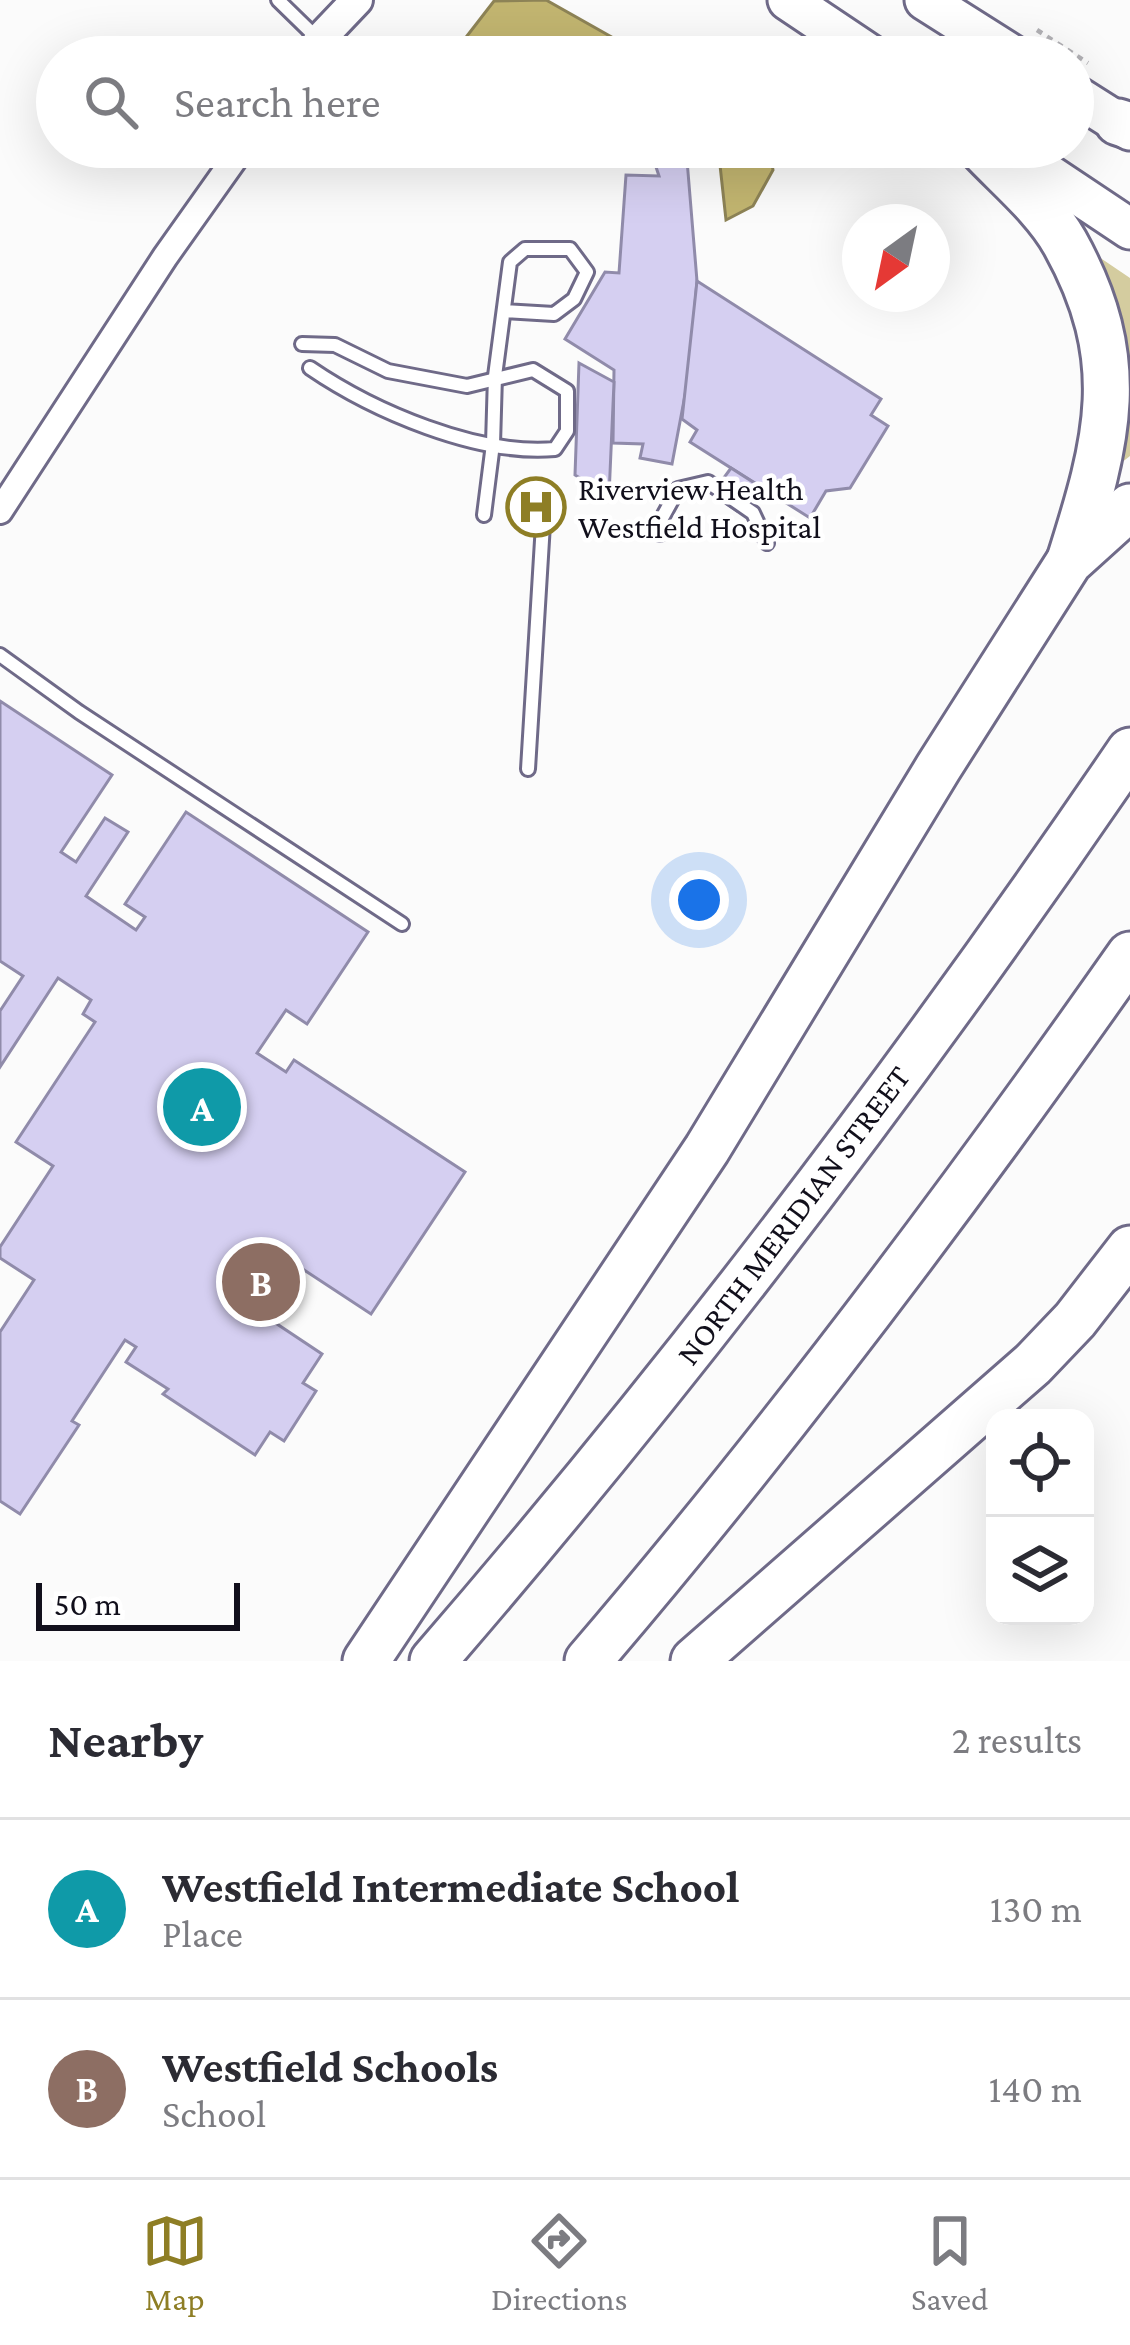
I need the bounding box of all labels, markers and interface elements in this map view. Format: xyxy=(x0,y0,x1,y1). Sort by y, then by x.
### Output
search box xyxy=(36,36,1094,168)
icon: search xyxy=(78,69,144,135)
text: Search here xyxy=(174,77,381,127)
north arrow xyxy=(842,204,950,312)
place label: Riverview Health Westfield Hospital xyxy=(578,470,821,545)
hospital icon: Riverview Health Westfield Hospital xyxy=(505,476,567,538)
your location xyxy=(669,870,729,930)
street label: NORTH MERIDIAN STREET xyxy=(669,1058,918,1372)
pin: A xyxy=(163,1062,241,1152)
pin: B xyxy=(222,1237,300,1327)
map controls xyxy=(986,1409,1094,1625)
button: locate xyxy=(986,1409,1094,1517)
button: layers xyxy=(986,1517,1094,1625)
scale bar xyxy=(36,1577,240,1630)
text: 50 m xyxy=(54,1585,121,1622)
text: Nearby xyxy=(48,1711,203,1768)
text: 2 results xyxy=(952,1718,1082,1761)
text: Westfield Intermediate School xyxy=(162,1862,739,1912)
text: A xyxy=(75,1887,99,1930)
text: 130 m xyxy=(990,1887,1082,1930)
text: Place xyxy=(162,1912,243,1955)
text: Westfield Schools xyxy=(162,2042,498,2092)
text: B xyxy=(76,2067,98,2110)
text: 140 m xyxy=(988,2067,1082,2110)
text: School xyxy=(162,2092,266,2135)
tab: Map xyxy=(142,2208,208,2317)
tab: Directions xyxy=(491,2208,628,2317)
tab: Saved xyxy=(911,2208,988,2317)

